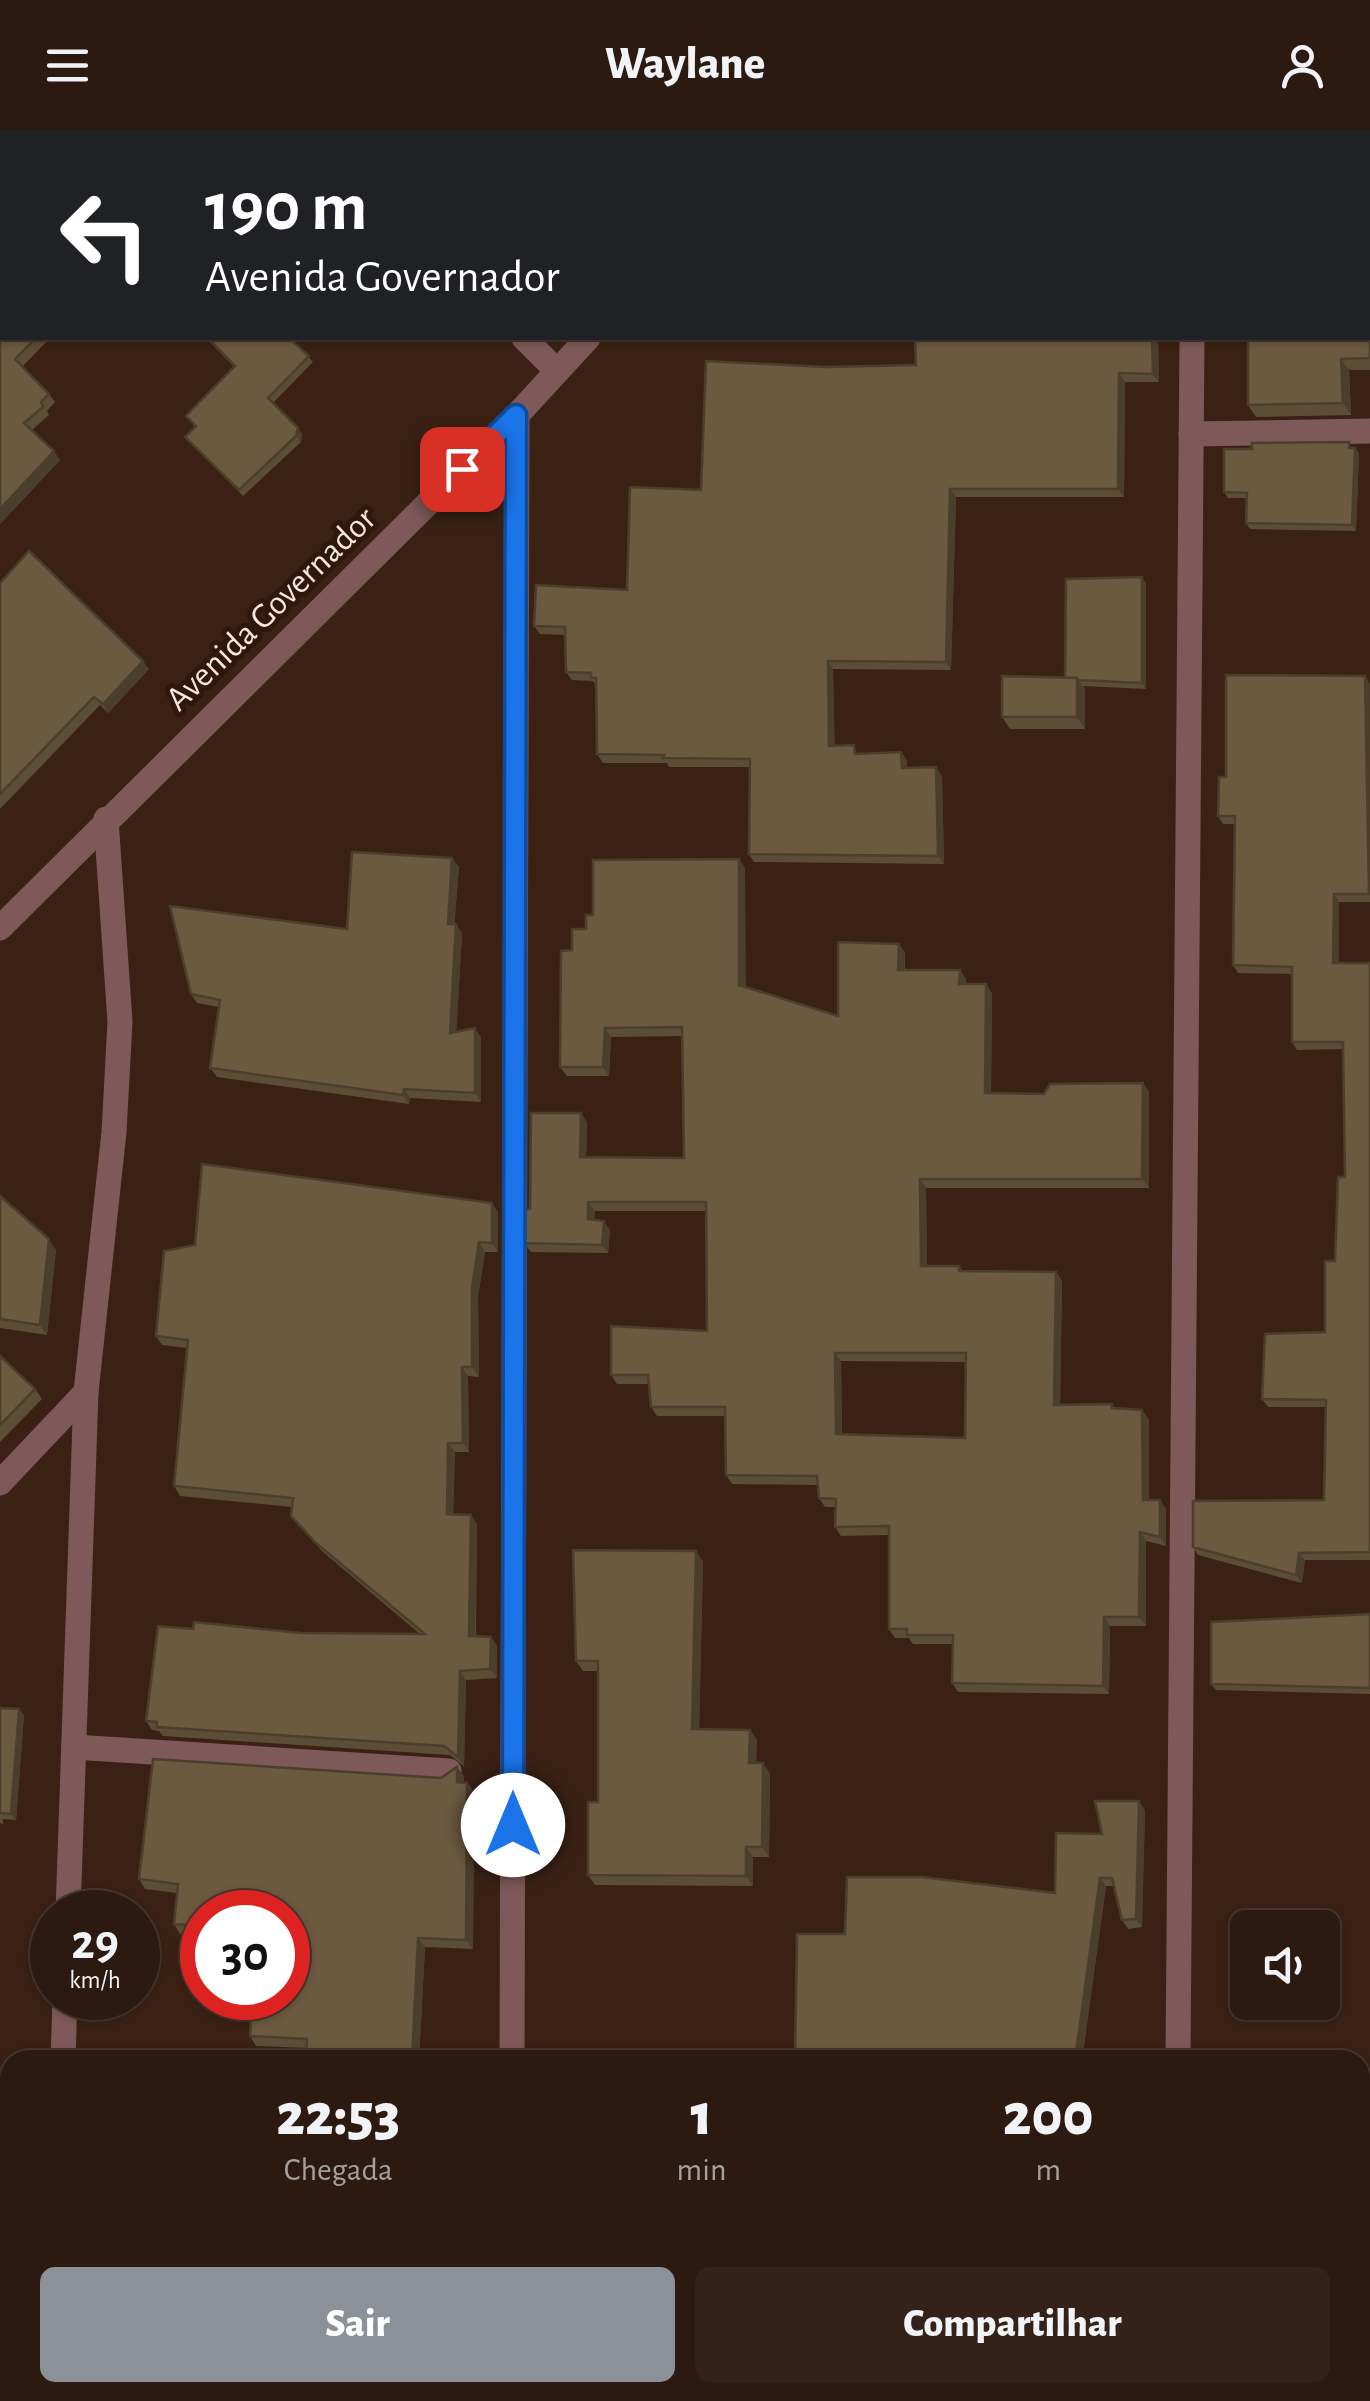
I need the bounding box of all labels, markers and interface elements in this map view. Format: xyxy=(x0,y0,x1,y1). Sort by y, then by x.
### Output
icon: menu xyxy=(40,38,95,93)
icon: person xyxy=(1275,38,1330,93)
text: Waylane xyxy=(605,42,765,87)
icon: left xyxy=(40,170,170,300)
text: 190 m xyxy=(205,173,368,243)
text: Avenida Governador xyxy=(205,255,560,300)
pin xyxy=(420,427,505,512)
icon: arrive xyxy=(435,442,490,497)
street label: Avenida Governador xyxy=(160,500,383,717)
position arrow xyxy=(461,1773,565,1877)
speed limit sign: 30 xyxy=(180,1890,310,2020)
map controls xyxy=(1230,1910,1340,2020)
button: sound xyxy=(1230,1910,1340,2020)
text: 29 xyxy=(71,1918,119,1968)
text: km/h xyxy=(69,1968,121,1993)
text: 22:53 xyxy=(276,2086,400,2146)
text: 1 xyxy=(690,2086,713,2146)
text: 200 xyxy=(1003,2086,1094,2146)
text: Chegada xyxy=(284,2154,393,2186)
text: min xyxy=(677,2154,726,2186)
text: m xyxy=(1035,2154,1061,2186)
button: Sair xyxy=(40,2267,675,2382)
button: Compartilhar xyxy=(695,2267,1330,2382)

